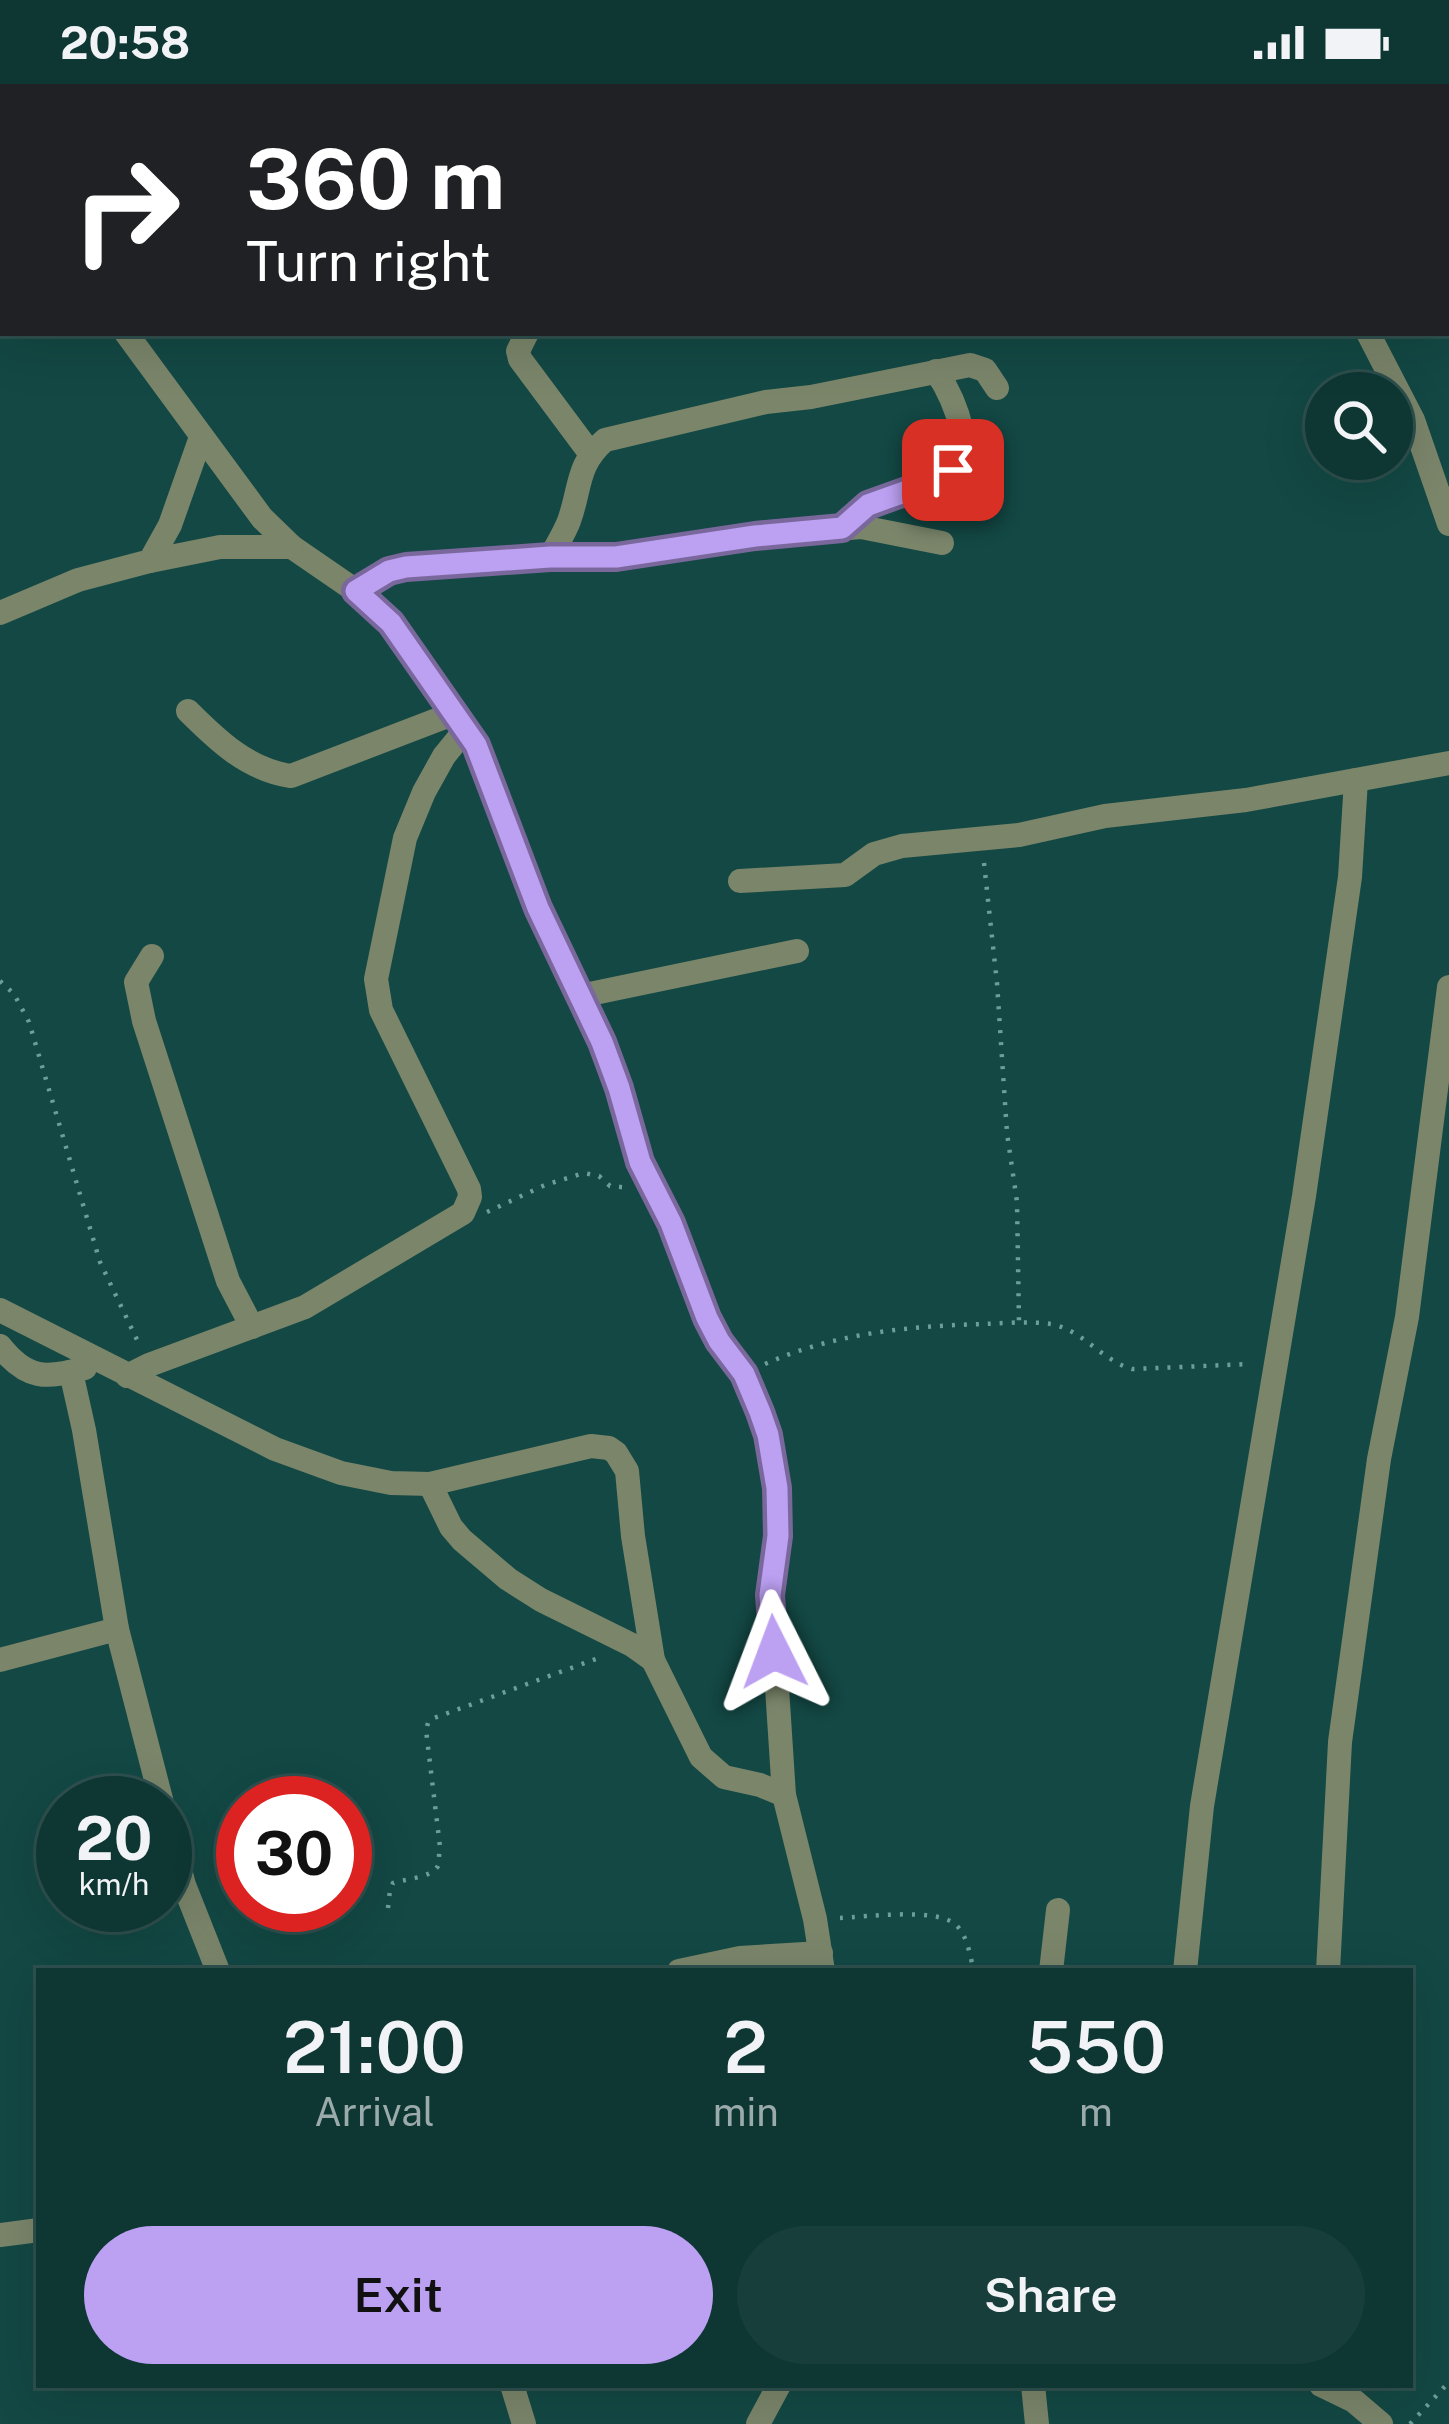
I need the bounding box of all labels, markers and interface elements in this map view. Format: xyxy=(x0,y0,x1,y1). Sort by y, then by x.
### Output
text: 20:58 xyxy=(60,16,190,69)
text: 360 m xyxy=(246,129,505,228)
icon: right xyxy=(48,132,204,288)
text: Turn right xyxy=(246,230,491,293)
map controls xyxy=(1305,372,1413,480)
button: search xyxy=(1305,372,1413,480)
pin xyxy=(902,419,1004,521)
icon: arrive xyxy=(920,437,986,503)
position arrow xyxy=(711,1589,837,1715)
speed limit sign: 30 xyxy=(216,1776,372,1932)
text: 20 xyxy=(76,1803,152,1874)
text: km/h xyxy=(79,1866,149,1902)
text: 21:00 xyxy=(283,2005,466,2089)
text: 2 xyxy=(724,2005,768,2089)
text: 550 xyxy=(1026,2005,1166,2089)
text: Arrival xyxy=(314,2089,435,2135)
text: min xyxy=(713,2089,779,2135)
text: m xyxy=(1079,2089,1113,2135)
button: Exit xyxy=(84,2226,713,2364)
button: Share xyxy=(737,2226,1365,2364)

